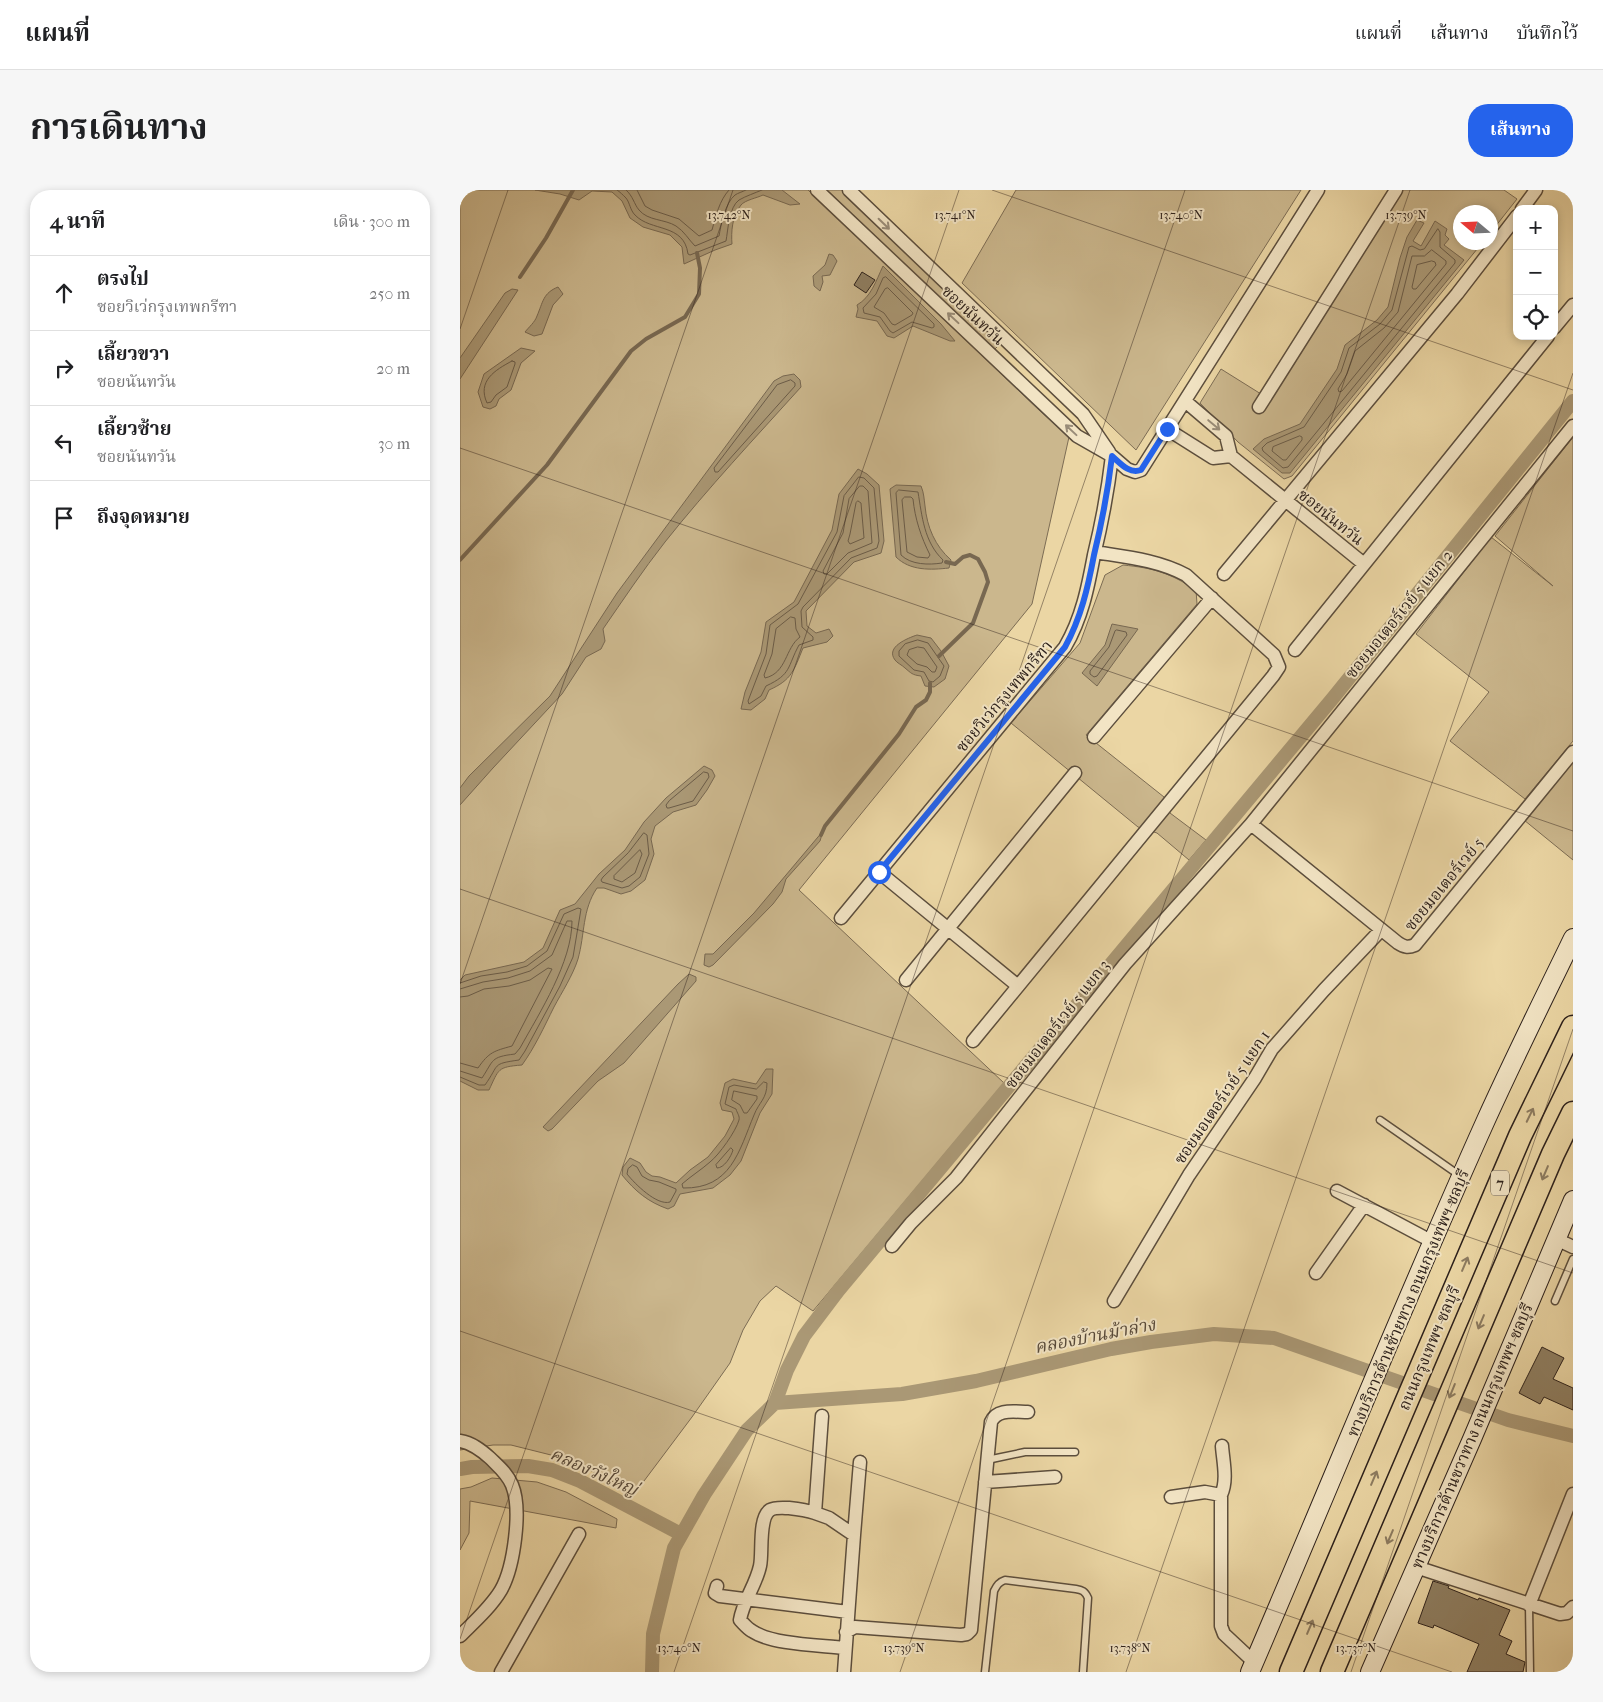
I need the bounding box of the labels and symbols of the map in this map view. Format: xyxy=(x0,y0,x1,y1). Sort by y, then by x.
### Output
north arrow xyxy=(1453,205,1498,250)
text: 13.742°N xyxy=(707,208,751,222)
text: 13.741°N xyxy=(934,208,976,222)
text: 13.740°N xyxy=(1159,208,1203,222)
text: 13.739°N xyxy=(1385,208,1427,222)
one-way arrow xyxy=(878,218,890,230)
street label: ซอยนันทวัน xyxy=(938,281,1008,349)
one-way arrow xyxy=(946,312,959,324)
route end xyxy=(1156,418,1179,441)
one-way arrow xyxy=(1207,419,1220,431)
one-way arrow xyxy=(1064,424,1077,436)
street label: ซอยนันทวัน xyxy=(1294,485,1368,549)
street label: ซอยมอเตอร์เวย์ 5 แยก 2 xyxy=(1341,546,1457,682)
street label: ซอยวิเว่กรุงเทพกรีฑา xyxy=(952,636,1058,757)
street label: ซอยมอเตอร์เวย์ 5 xyxy=(1400,833,1488,935)
route start xyxy=(868,861,891,884)
street label: ซอยมอเตอร์เวย์ 5 แยก 3 xyxy=(1001,956,1113,1092)
street label: ซอยมอเตอร์เวย์ 5 แยก 1 xyxy=(1170,1027,1274,1167)
one-way arrow xyxy=(1526,1108,1535,1123)
one-way arrow xyxy=(1540,1165,1549,1180)
street label: ทางบริการด้านซ้ายทาง ถนนกรุงเทพฯ-ชลบุรี xyxy=(1343,1166,1473,1440)
road number: 7 xyxy=(1491,1170,1509,1196)
one-way arrow xyxy=(1461,1257,1471,1272)
street label: ถนนกรุงเทพฯ-ชลบุรี xyxy=(1394,1283,1464,1413)
street label: ทางบริการด้านขวาทาง ถนนกรุงเทพฯ-ชลบุรี xyxy=(1407,1300,1539,1572)
water label: คลองบ้านม้าล่าง xyxy=(1033,1314,1158,1358)
one-way arrow xyxy=(1475,1314,1485,1329)
one-way arrow xyxy=(1447,1383,1456,1398)
water label: คลองวังใหญ่ xyxy=(547,1441,645,1502)
one-way arrow xyxy=(1369,1471,1379,1486)
one-way arrow xyxy=(1385,1529,1395,1544)
one-way arrow xyxy=(1305,1620,1315,1635)
text: 13.740°N xyxy=(657,1641,701,1655)
text: 13.739°N xyxy=(883,1641,925,1655)
text: 13.738°N xyxy=(1109,1641,1151,1655)
text: 13.737°N xyxy=(1336,1641,1376,1655)

